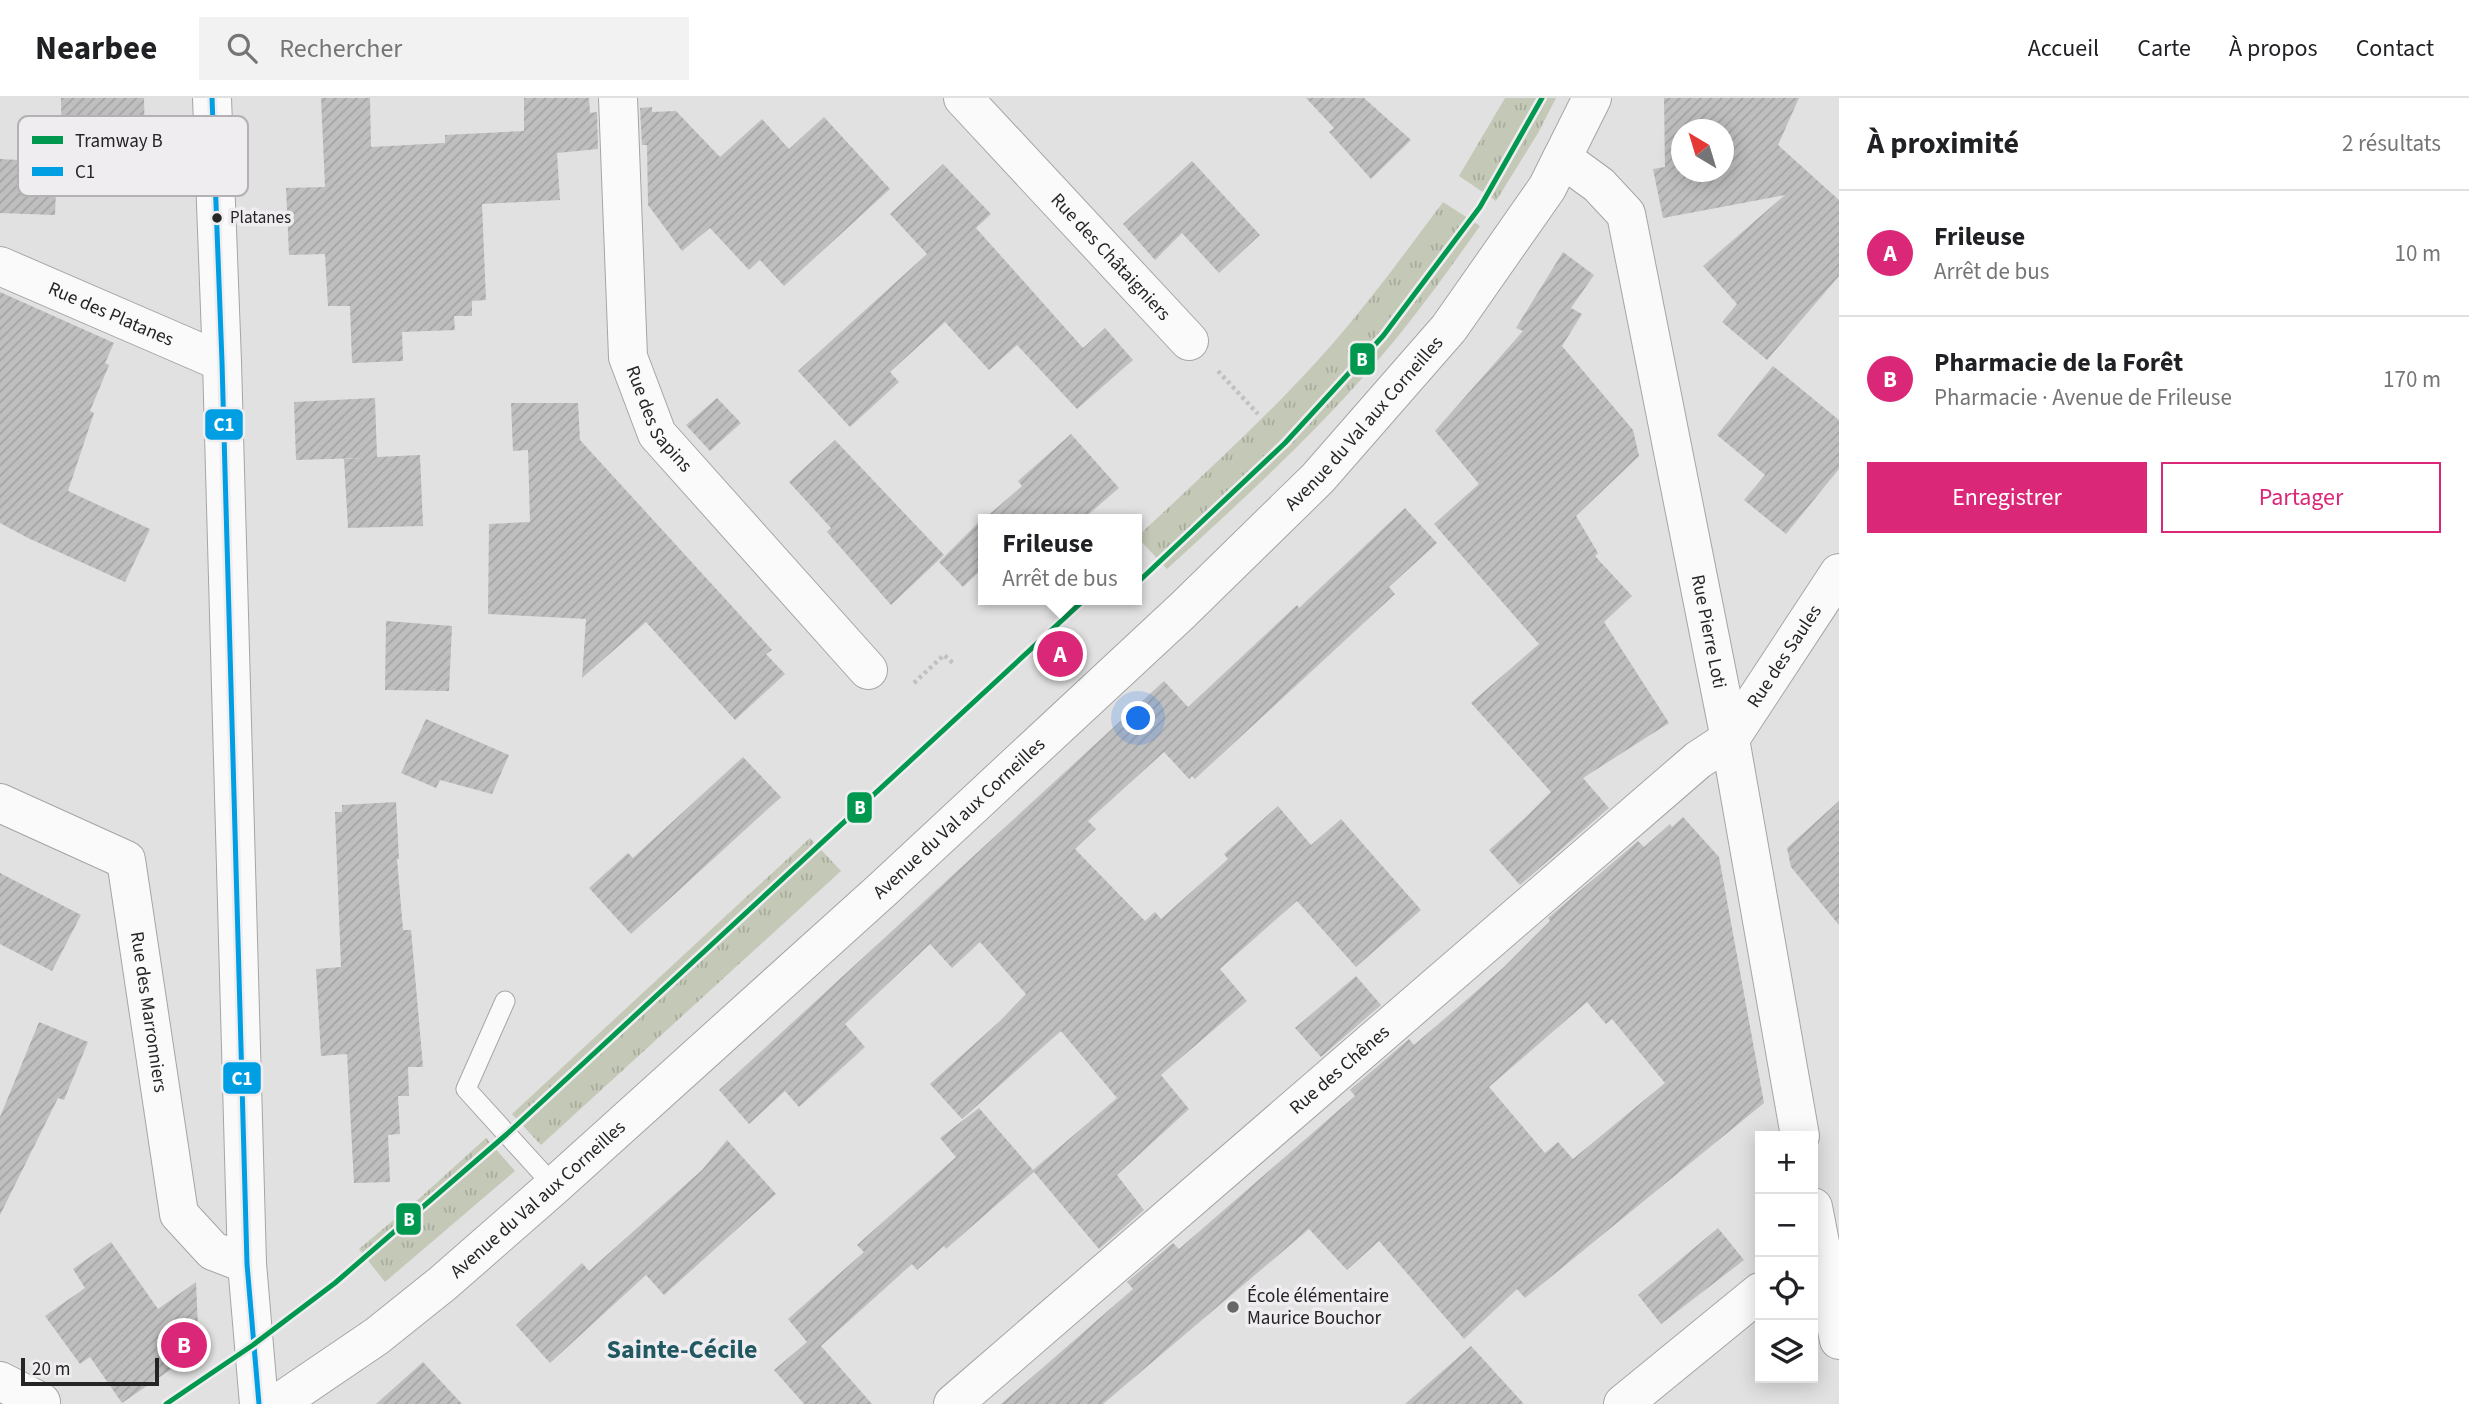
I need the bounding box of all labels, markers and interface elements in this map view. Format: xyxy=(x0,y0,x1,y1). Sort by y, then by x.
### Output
search box xyxy=(199,17,689,80)
text: Nearbee xyxy=(35,25,157,72)
icon: search xyxy=(223,29,261,67)
text: Rechercher xyxy=(279,30,402,67)
text: Accueil xyxy=(2028,31,2099,66)
text: Carte xyxy=(2137,31,2191,66)
text: À propos xyxy=(2229,31,2318,66)
text: Contact xyxy=(2356,31,2434,66)
legend xyxy=(18,116,248,196)
north arrow xyxy=(1671,119,1734,182)
text: À proximité xyxy=(1867,122,2019,165)
text: 2 résultats xyxy=(2342,127,2441,160)
text: Tramway B xyxy=(75,128,163,155)
text: C1 xyxy=(75,159,95,186)
street label: Rue des Châtaigniers xyxy=(1045,187,1177,327)
place label: Platanes xyxy=(230,206,291,230)
marker: Platanes xyxy=(210,211,224,225)
text: Frileuse xyxy=(1934,218,2025,255)
text: A xyxy=(1883,237,1897,270)
text: 10 m xyxy=(2394,237,2441,270)
text: Arrêt de bus xyxy=(1934,255,2049,288)
street label: Rue des Platanes xyxy=(44,275,178,353)
street label: Avenue du Val aux Corneilles xyxy=(1279,330,1450,517)
line badge: B xyxy=(1349,342,1376,376)
text: Pharmacie de la Forêt xyxy=(1934,344,2183,381)
text: B xyxy=(1356,347,1368,374)
street label: Rue des Sapins xyxy=(619,362,699,478)
text: B xyxy=(1883,363,1897,396)
text: 170 m xyxy=(2383,363,2441,396)
text: Pharmacie · Avenue de Frileuse xyxy=(1934,381,2232,414)
line badge: C1 xyxy=(204,408,244,441)
text: C1 xyxy=(213,412,235,439)
button: Enregistrer xyxy=(1867,462,2147,533)
button: Partager xyxy=(2161,462,2441,533)
popup xyxy=(978,514,1142,605)
text: Frileuse xyxy=(1002,525,1094,562)
text: Arrêt de bus xyxy=(1002,562,1118,595)
street label: Rue Pierre Loti xyxy=(1684,572,1733,691)
street label: Rue des Saules xyxy=(1741,599,1828,713)
pin: A xyxy=(1037,628,1083,680)
your location xyxy=(1121,701,1155,735)
street label: Avenue du Val aux Corneilles xyxy=(867,731,1051,905)
line badge: B xyxy=(846,791,873,824)
text: B xyxy=(854,795,866,822)
street label: Rue des Marronniers xyxy=(123,930,174,1094)
street label: Rue des Chênes xyxy=(1284,1019,1396,1121)
line badge: C1 xyxy=(222,1061,262,1095)
text: C1 xyxy=(231,1066,253,1093)
street label: Avenue du Val aux Corneilles xyxy=(444,1114,632,1285)
map controls xyxy=(1755,1131,1818,1383)
button: + xyxy=(1755,1131,1818,1194)
button: − xyxy=(1755,1194,1818,1257)
line badge: B xyxy=(395,1202,422,1236)
text: B xyxy=(403,1207,415,1234)
button: locate xyxy=(1755,1257,1818,1320)
place label: École élémentaire Maurice Bouchor xyxy=(1247,1283,1389,1332)
marker: École élémentaire Maurice Bouchor xyxy=(1225,1299,1241,1315)
pin: B xyxy=(161,1319,207,1371)
button: layers xyxy=(1755,1320,1818,1383)
district label: Sainte-Cécile xyxy=(607,1331,757,1368)
scale bar xyxy=(21,1355,159,1387)
text: 20 m xyxy=(32,1356,70,1383)

